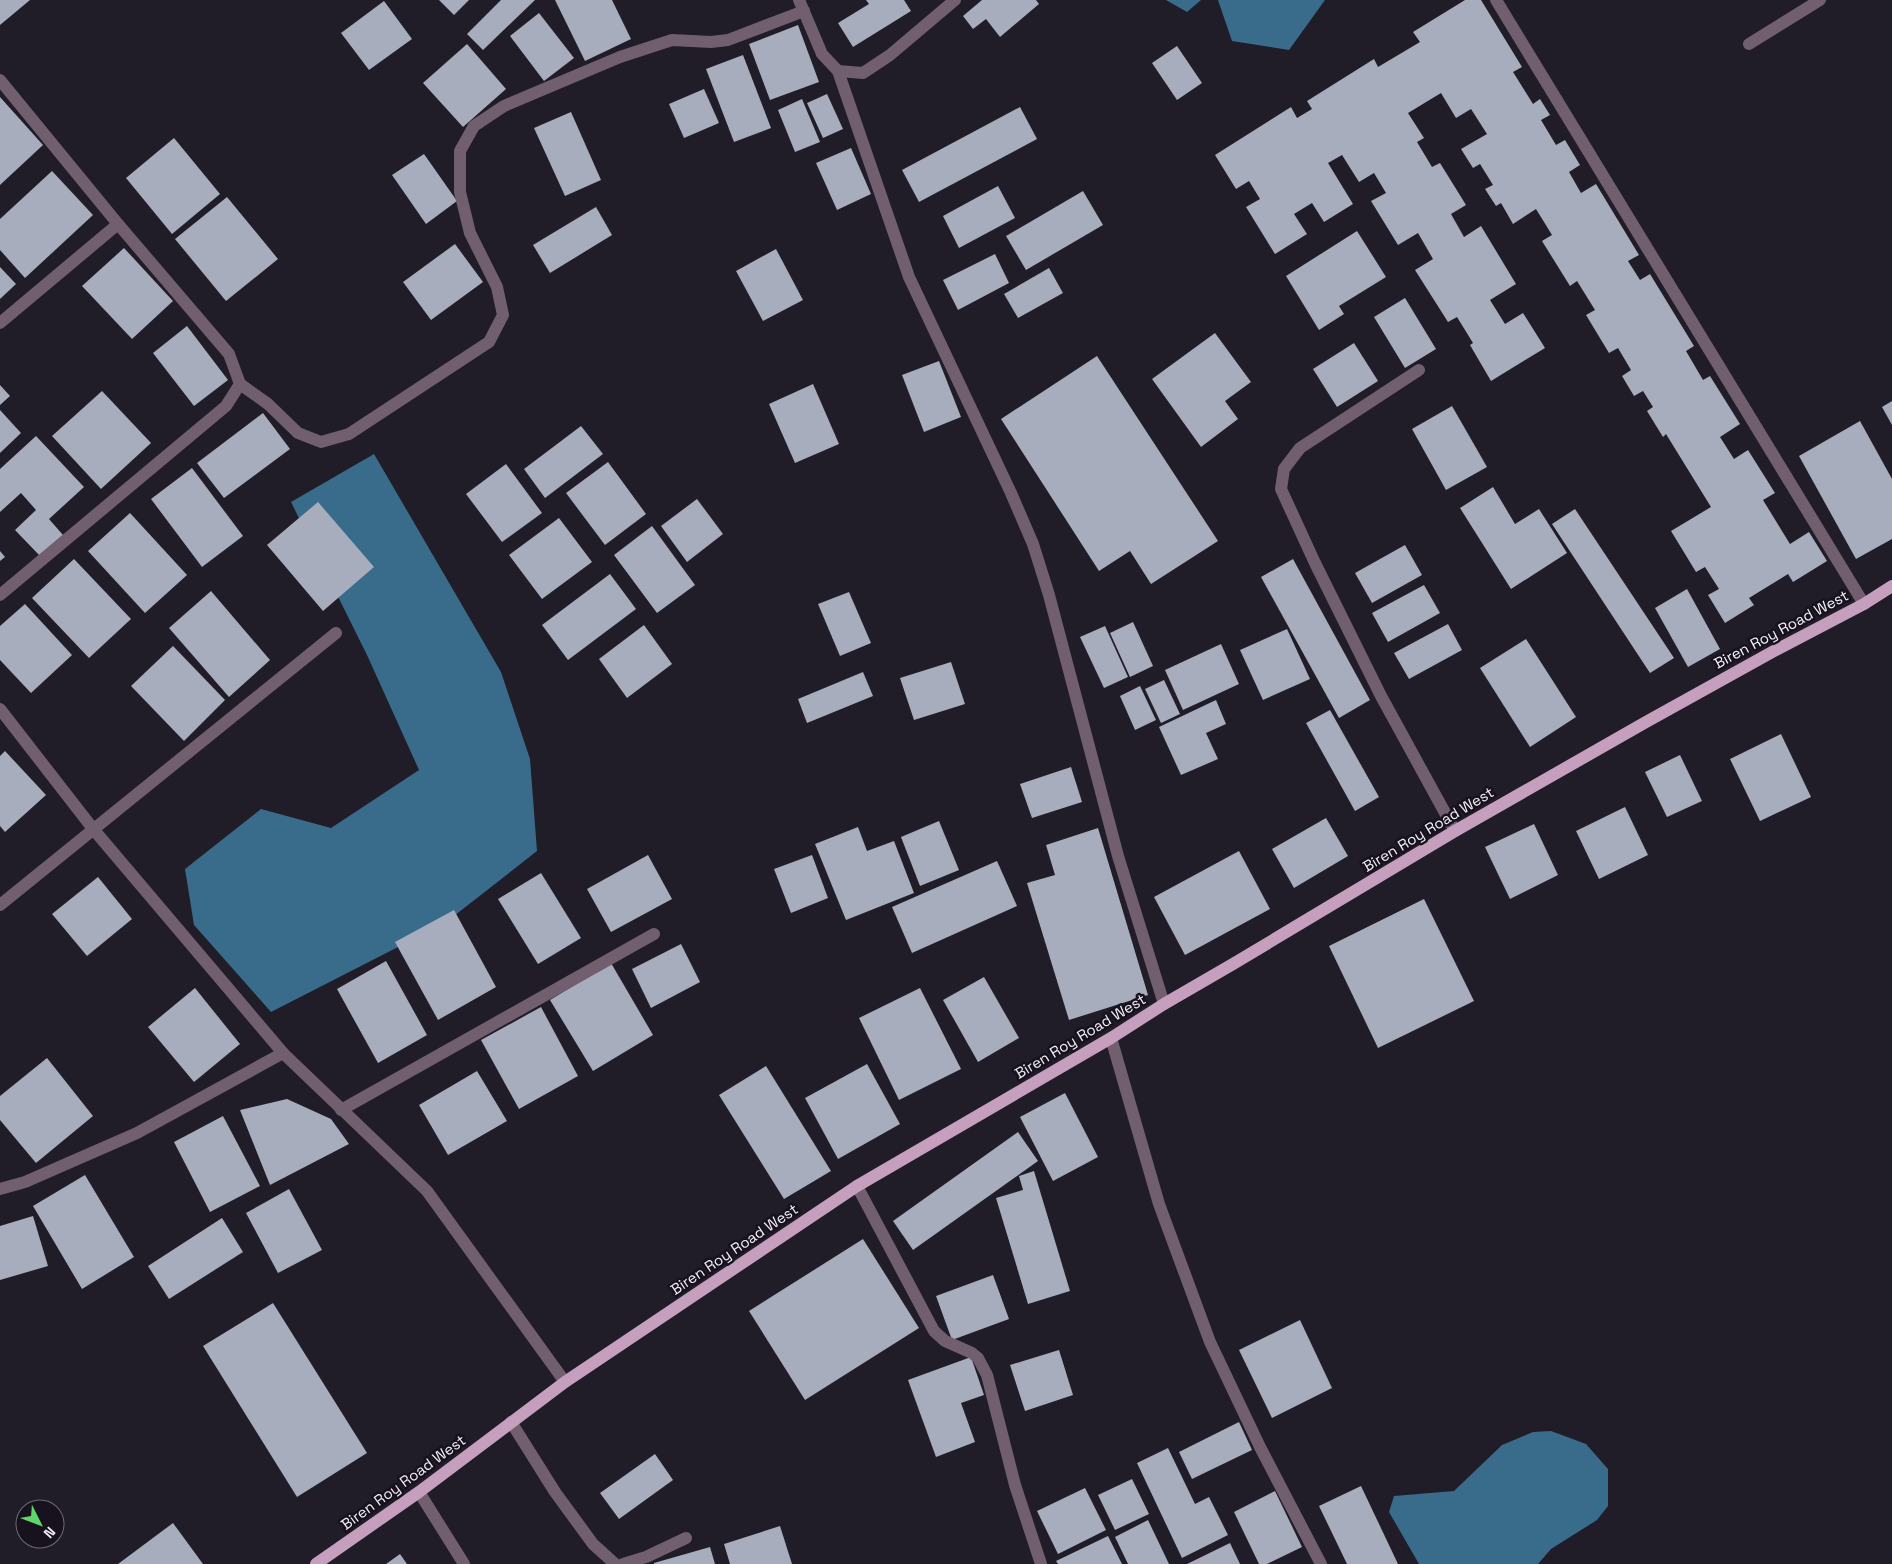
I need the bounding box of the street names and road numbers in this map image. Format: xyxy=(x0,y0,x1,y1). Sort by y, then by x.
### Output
street label: Biren Roy Road West xyxy=(1710,585,1852,673)
street label: Biren Roy Road West xyxy=(1359,782,1497,876)
street label: Biren Roy Road West xyxy=(1011,989,1149,1083)
street label: Biren Roy Road West xyxy=(667,1199,801,1299)
street label: Biren Roy Road West xyxy=(337,1430,469,1534)

